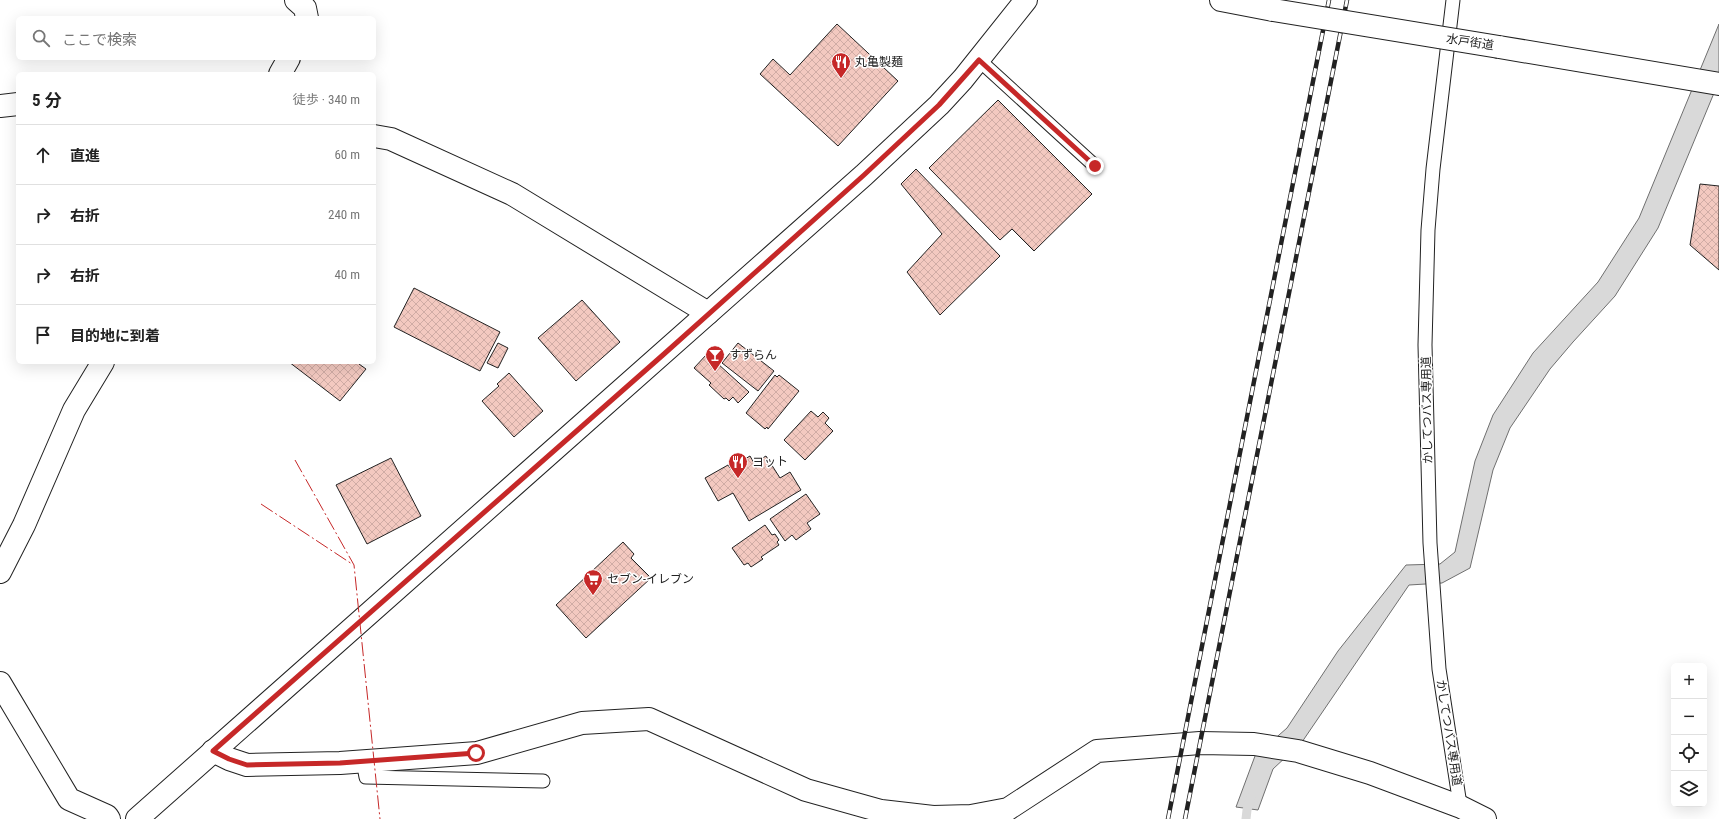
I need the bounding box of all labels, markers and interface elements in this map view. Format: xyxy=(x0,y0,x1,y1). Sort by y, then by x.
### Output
search box xyxy=(16,16,376,60)
icon: search xyxy=(30,27,52,49)
text: ここで検索 xyxy=(62,31,137,49)
street label: 水戸街道 xyxy=(1445,31,1495,53)
restaurant icon: 丸亀製麺 xyxy=(830,51,852,79)
place label: 丸亀製麺 xyxy=(855,55,903,69)
text: 5 分 xyxy=(32,90,62,110)
text: 徒歩 · 340 m xyxy=(293,92,360,107)
icon: ahead xyxy=(32,144,54,166)
text: 直進 xyxy=(70,147,100,165)
text: 60 m xyxy=(334,147,360,162)
route end xyxy=(1086,157,1104,175)
icon: right xyxy=(32,204,54,226)
text: 右折 xyxy=(70,207,100,225)
text: 240 m xyxy=(328,207,360,222)
icon: right xyxy=(32,264,54,286)
text: 右折 xyxy=(70,267,100,285)
text: 40 m xyxy=(334,267,360,282)
icon: arrive xyxy=(32,324,54,346)
text: 目的地に到着 xyxy=(70,327,160,345)
bar icon: すずらん xyxy=(704,344,726,372)
place label: すずらん xyxy=(729,348,777,362)
street label: かしてつバス専用道 xyxy=(1419,356,1435,464)
restaurant icon: ヨット xyxy=(727,451,749,479)
place label: ヨット xyxy=(752,455,788,469)
supermarket icon: セブン-イレブン xyxy=(582,568,604,596)
place label: セブン-イレブン xyxy=(607,572,694,586)
map controls xyxy=(1671,663,1707,807)
button: + xyxy=(1671,663,1707,699)
street label: かしてつバス専用道 xyxy=(1434,679,1464,787)
button: − xyxy=(1671,699,1707,735)
button: locate xyxy=(1671,735,1707,771)
route start xyxy=(467,744,485,762)
button: layers xyxy=(1671,771,1707,807)

